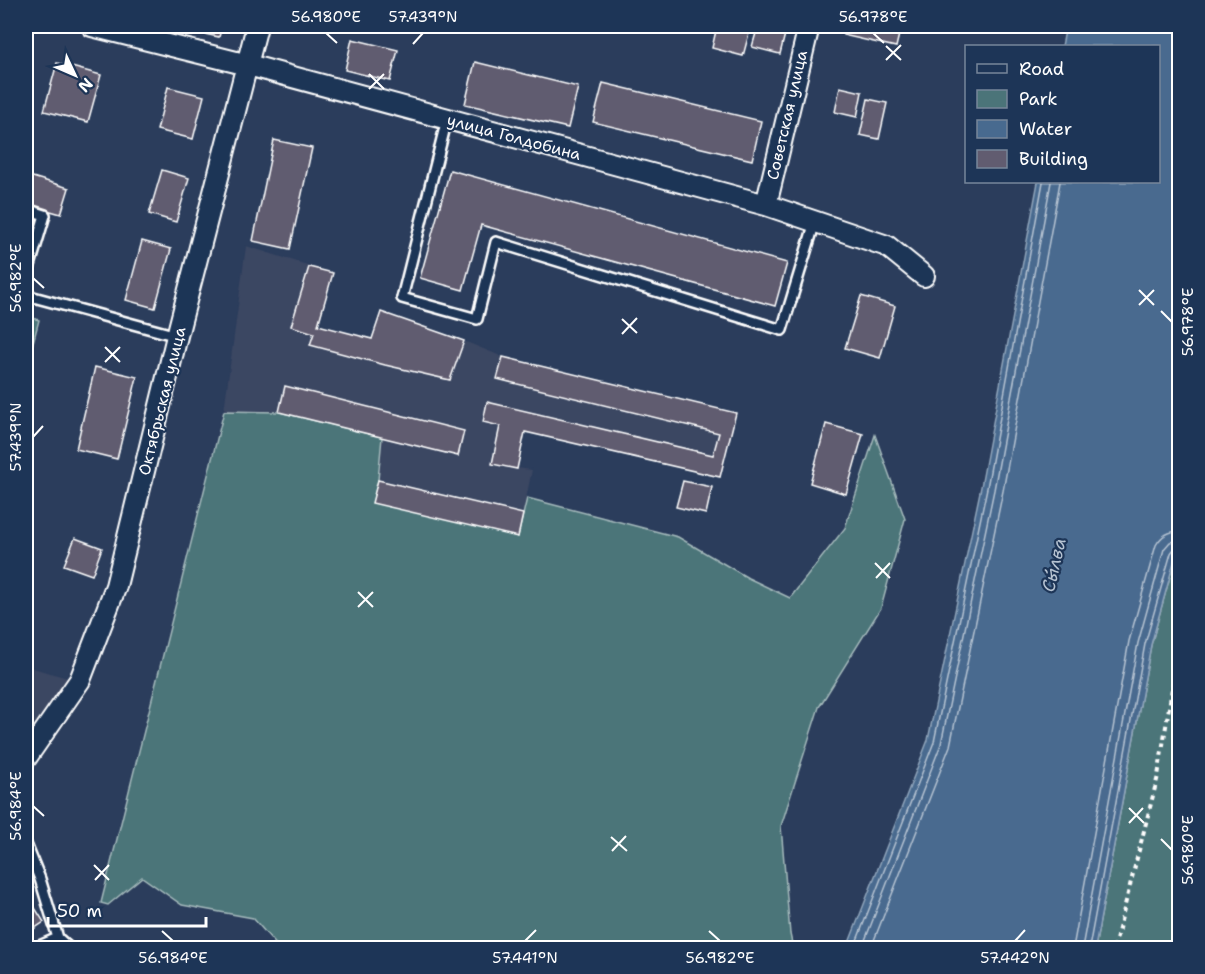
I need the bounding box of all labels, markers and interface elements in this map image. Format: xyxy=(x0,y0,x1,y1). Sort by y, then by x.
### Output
text: 56.980°E xyxy=(291,7,361,27)
text: 57.439°N xyxy=(388,7,458,27)
text: 56.978°E xyxy=(839,7,907,27)
north arrow xyxy=(45,45,105,105)
legend xyxy=(965,45,1160,183)
street label: Советская улица xyxy=(762,48,812,182)
text: Road xyxy=(1019,57,1064,81)
text: N xyxy=(73,73,97,97)
text: Park xyxy=(1019,87,1058,111)
street label: улица Голдобина xyxy=(445,109,583,165)
text: Water xyxy=(1019,117,1072,141)
text: Building xyxy=(1019,147,1088,171)
text: 56.982°E xyxy=(6,243,26,313)
text: 56.978°E xyxy=(1178,288,1198,356)
street label: Октябрьская улица xyxy=(133,325,191,477)
text: 57.439°N xyxy=(6,402,26,472)
water label: Сы́лва xyxy=(1036,536,1072,594)
text: 56.984°E xyxy=(6,771,26,841)
text: 56.980°E xyxy=(1178,815,1198,885)
scale bar xyxy=(48,890,206,928)
text: 50 m xyxy=(57,899,102,923)
text: 56.984°E xyxy=(138,948,208,968)
text: 57.441°N xyxy=(492,948,558,968)
text: 56.982°E xyxy=(685,948,755,968)
text: 57.442°N xyxy=(980,948,1050,968)

